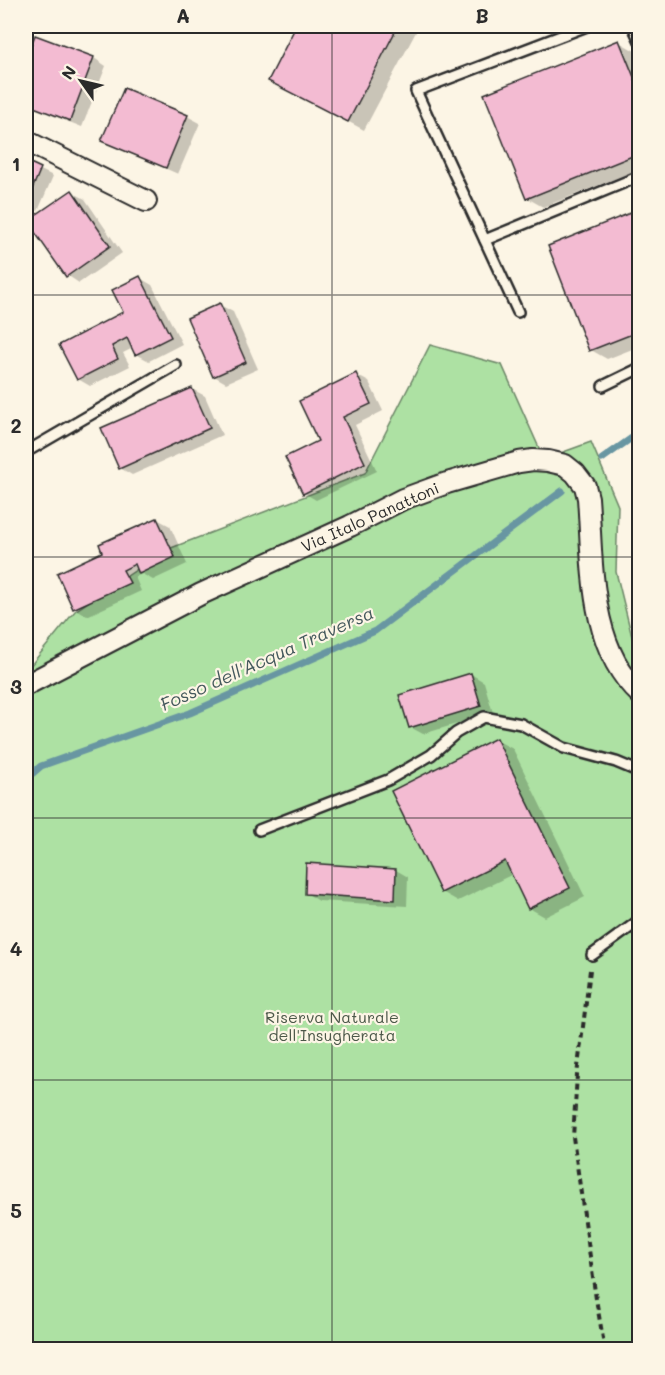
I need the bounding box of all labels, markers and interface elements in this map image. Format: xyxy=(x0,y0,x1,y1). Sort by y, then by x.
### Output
text: A xyxy=(176,2,190,28)
text: B xyxy=(475,2,489,28)
north arrow xyxy=(51,51,111,111)
text: N xyxy=(56,61,80,83)
text: 1 xyxy=(12,150,20,176)
text: 2 xyxy=(10,412,22,438)
street label: Via Italo Panattoni xyxy=(298,477,442,556)
water label: Fosso dell'Acqua Traversa xyxy=(156,600,377,716)
text: 3 xyxy=(10,673,22,699)
text: 4 xyxy=(10,935,23,961)
park label: Riserva Naturale dell'Insugherata xyxy=(265,1006,399,1045)
text: 5 xyxy=(10,1197,22,1223)

